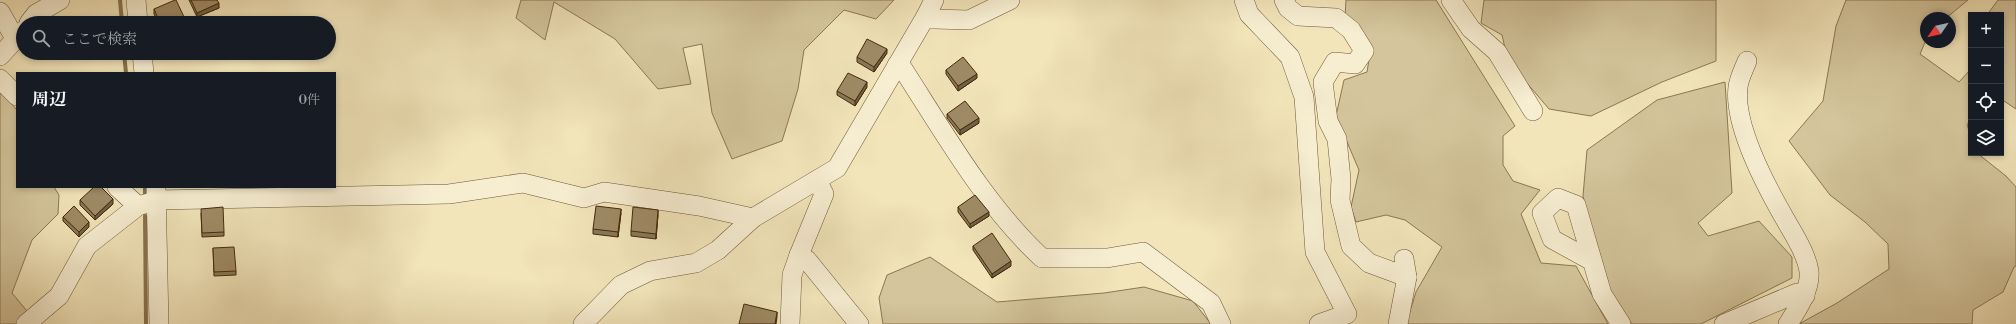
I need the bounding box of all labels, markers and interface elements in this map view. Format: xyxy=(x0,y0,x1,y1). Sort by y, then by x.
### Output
north arrow xyxy=(1920,12,1956,48)
map controls xyxy=(1968,12,2004,156)
button: + xyxy=(1968,12,2004,48)
search box xyxy=(16,16,336,60)
icon: search xyxy=(30,27,52,49)
text: ここで検索 xyxy=(62,30,137,49)
button: − xyxy=(1968,48,2004,84)
button: locate xyxy=(1968,84,2004,120)
text: 周辺 xyxy=(32,89,66,111)
text: 0件 xyxy=(298,92,320,108)
button: layers xyxy=(1968,120,2004,156)

